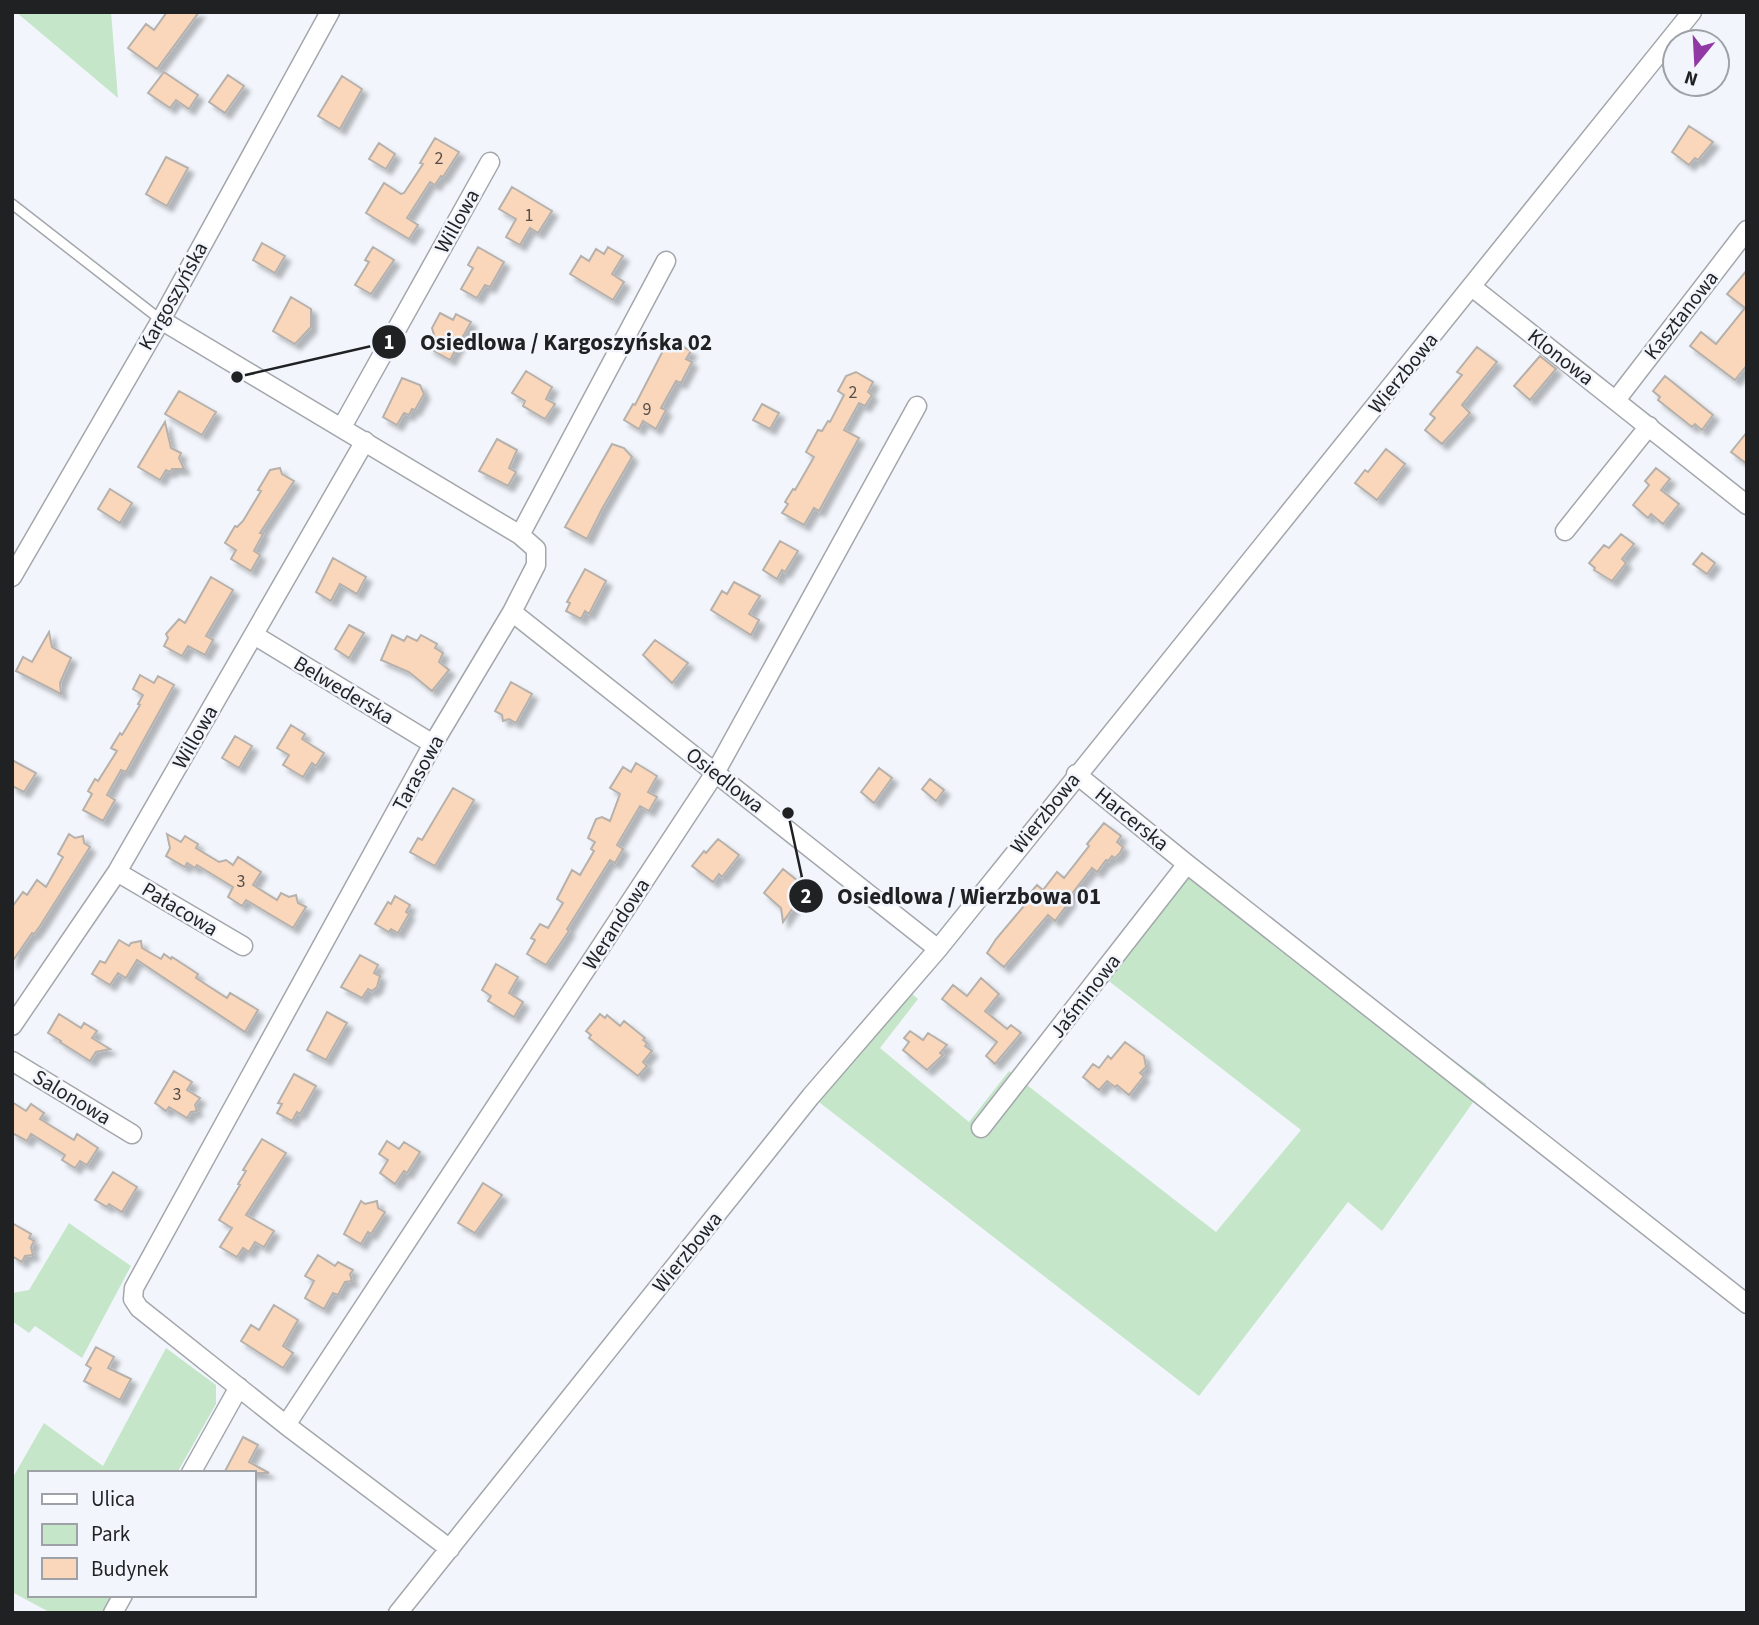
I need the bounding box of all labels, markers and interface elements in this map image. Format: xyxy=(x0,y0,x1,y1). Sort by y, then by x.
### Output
north arrow xyxy=(1661,28,1731,98)
text: N xyxy=(1681,63,1701,93)
house number: 2 xyxy=(435,146,444,171)
street label: Willowa xyxy=(427,183,487,259)
house number: 1 xyxy=(525,203,533,228)
street label: Kargoszyńska xyxy=(131,236,215,356)
street label: Kasztanowa xyxy=(1637,264,1725,366)
callout: Osiedlowa / Kargoszyńska 02 xyxy=(371,320,726,364)
street label: Klonowa xyxy=(1521,321,1601,393)
text: Osiedlowa / Kargoszyńska 02 xyxy=(420,326,712,359)
street label: Wierzbowa xyxy=(1361,326,1445,420)
text: 1 xyxy=(383,327,395,357)
house number: 2 xyxy=(849,380,858,405)
house number: 9 xyxy=(643,397,652,422)
street label: Belwederska xyxy=(288,648,400,732)
street label: Willowa xyxy=(165,700,225,774)
street label: Tarasowa xyxy=(385,729,451,817)
street label: Osiedlowa xyxy=(679,740,771,820)
street label: Wierzbowa xyxy=(1003,766,1087,860)
street label: Harcerska xyxy=(1088,780,1176,858)
house number: 3 xyxy=(237,869,246,894)
street label: Werandowa xyxy=(575,872,657,976)
street label: Pałacowa xyxy=(136,874,224,944)
callout: Osiedlowa / Wierzbowa 01 xyxy=(788,874,1115,918)
text: Osiedlowa / Wierzbowa 01 xyxy=(837,880,1101,913)
text: 2 xyxy=(800,881,812,911)
street label: Jaśminowa xyxy=(1042,947,1128,1045)
street label: Salonowa xyxy=(27,1062,117,1132)
house number: 3 xyxy=(173,1082,182,1107)
street label: Wierzbowa xyxy=(645,1205,729,1299)
legend xyxy=(28,1471,256,1597)
text: Ulica xyxy=(91,1484,135,1514)
text: Park xyxy=(91,1519,131,1549)
text: Budynek xyxy=(91,1554,169,1584)

